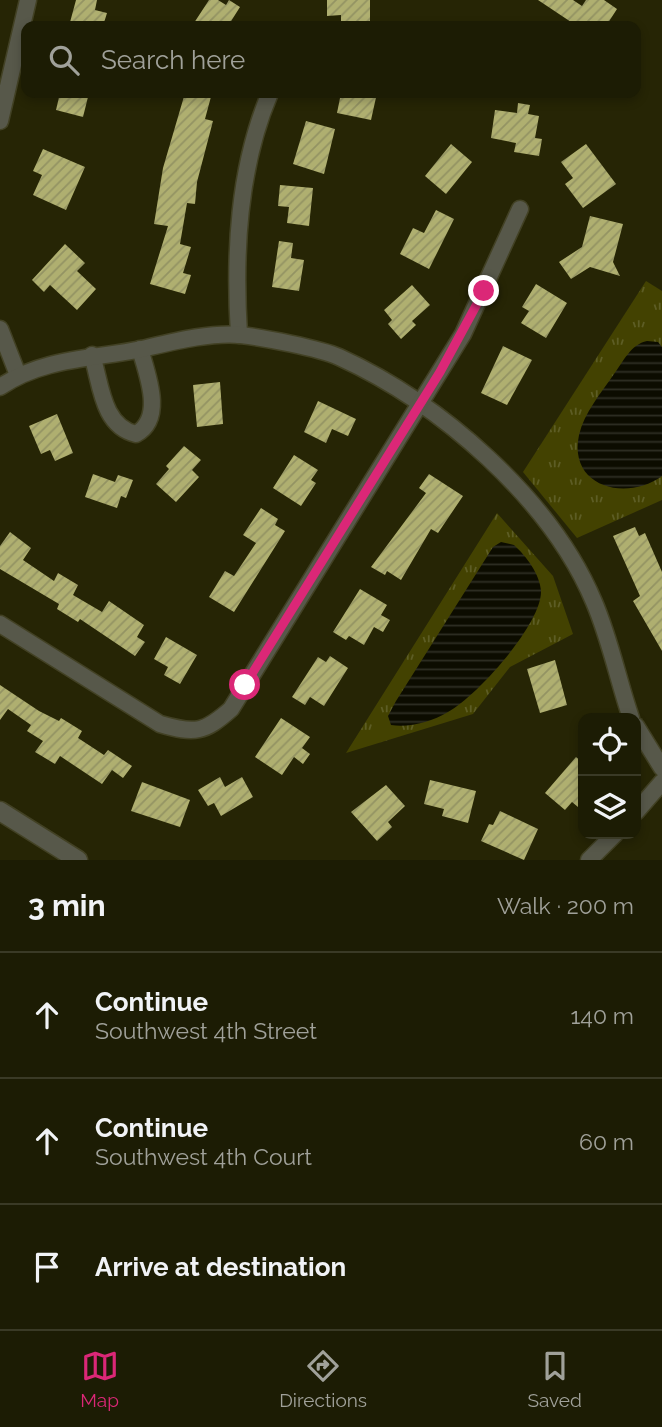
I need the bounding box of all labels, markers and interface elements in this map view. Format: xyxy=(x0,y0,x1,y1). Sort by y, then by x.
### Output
search box xyxy=(21,21,641,98)
icon: search xyxy=(45,41,83,79)
text: Search here xyxy=(101,45,245,75)
route end xyxy=(468,275,499,306)
route start xyxy=(229,669,260,700)
map controls xyxy=(578,713,641,839)
button: locate xyxy=(578,713,641,776)
button: layers xyxy=(578,776,641,839)
text: 3 min xyxy=(28,888,106,923)
text: Walk · 200 m xyxy=(497,892,634,919)
text: Continue xyxy=(95,987,208,1017)
icon: ahead xyxy=(28,996,66,1034)
text: 140 m xyxy=(571,1002,634,1029)
text: Southwest 4th Street xyxy=(95,1017,317,1044)
text: Continue xyxy=(95,1113,208,1143)
icon: ahead xyxy=(28,1122,66,1160)
text: 60 m xyxy=(579,1128,634,1155)
text: Southwest 4th Court xyxy=(95,1143,312,1170)
icon: arrive xyxy=(28,1248,66,1286)
text: Arrive at destination xyxy=(95,1252,346,1282)
tab: Map xyxy=(80,1347,119,1411)
tab: Directions xyxy=(279,1347,367,1411)
tab: Saved xyxy=(527,1347,582,1411)

